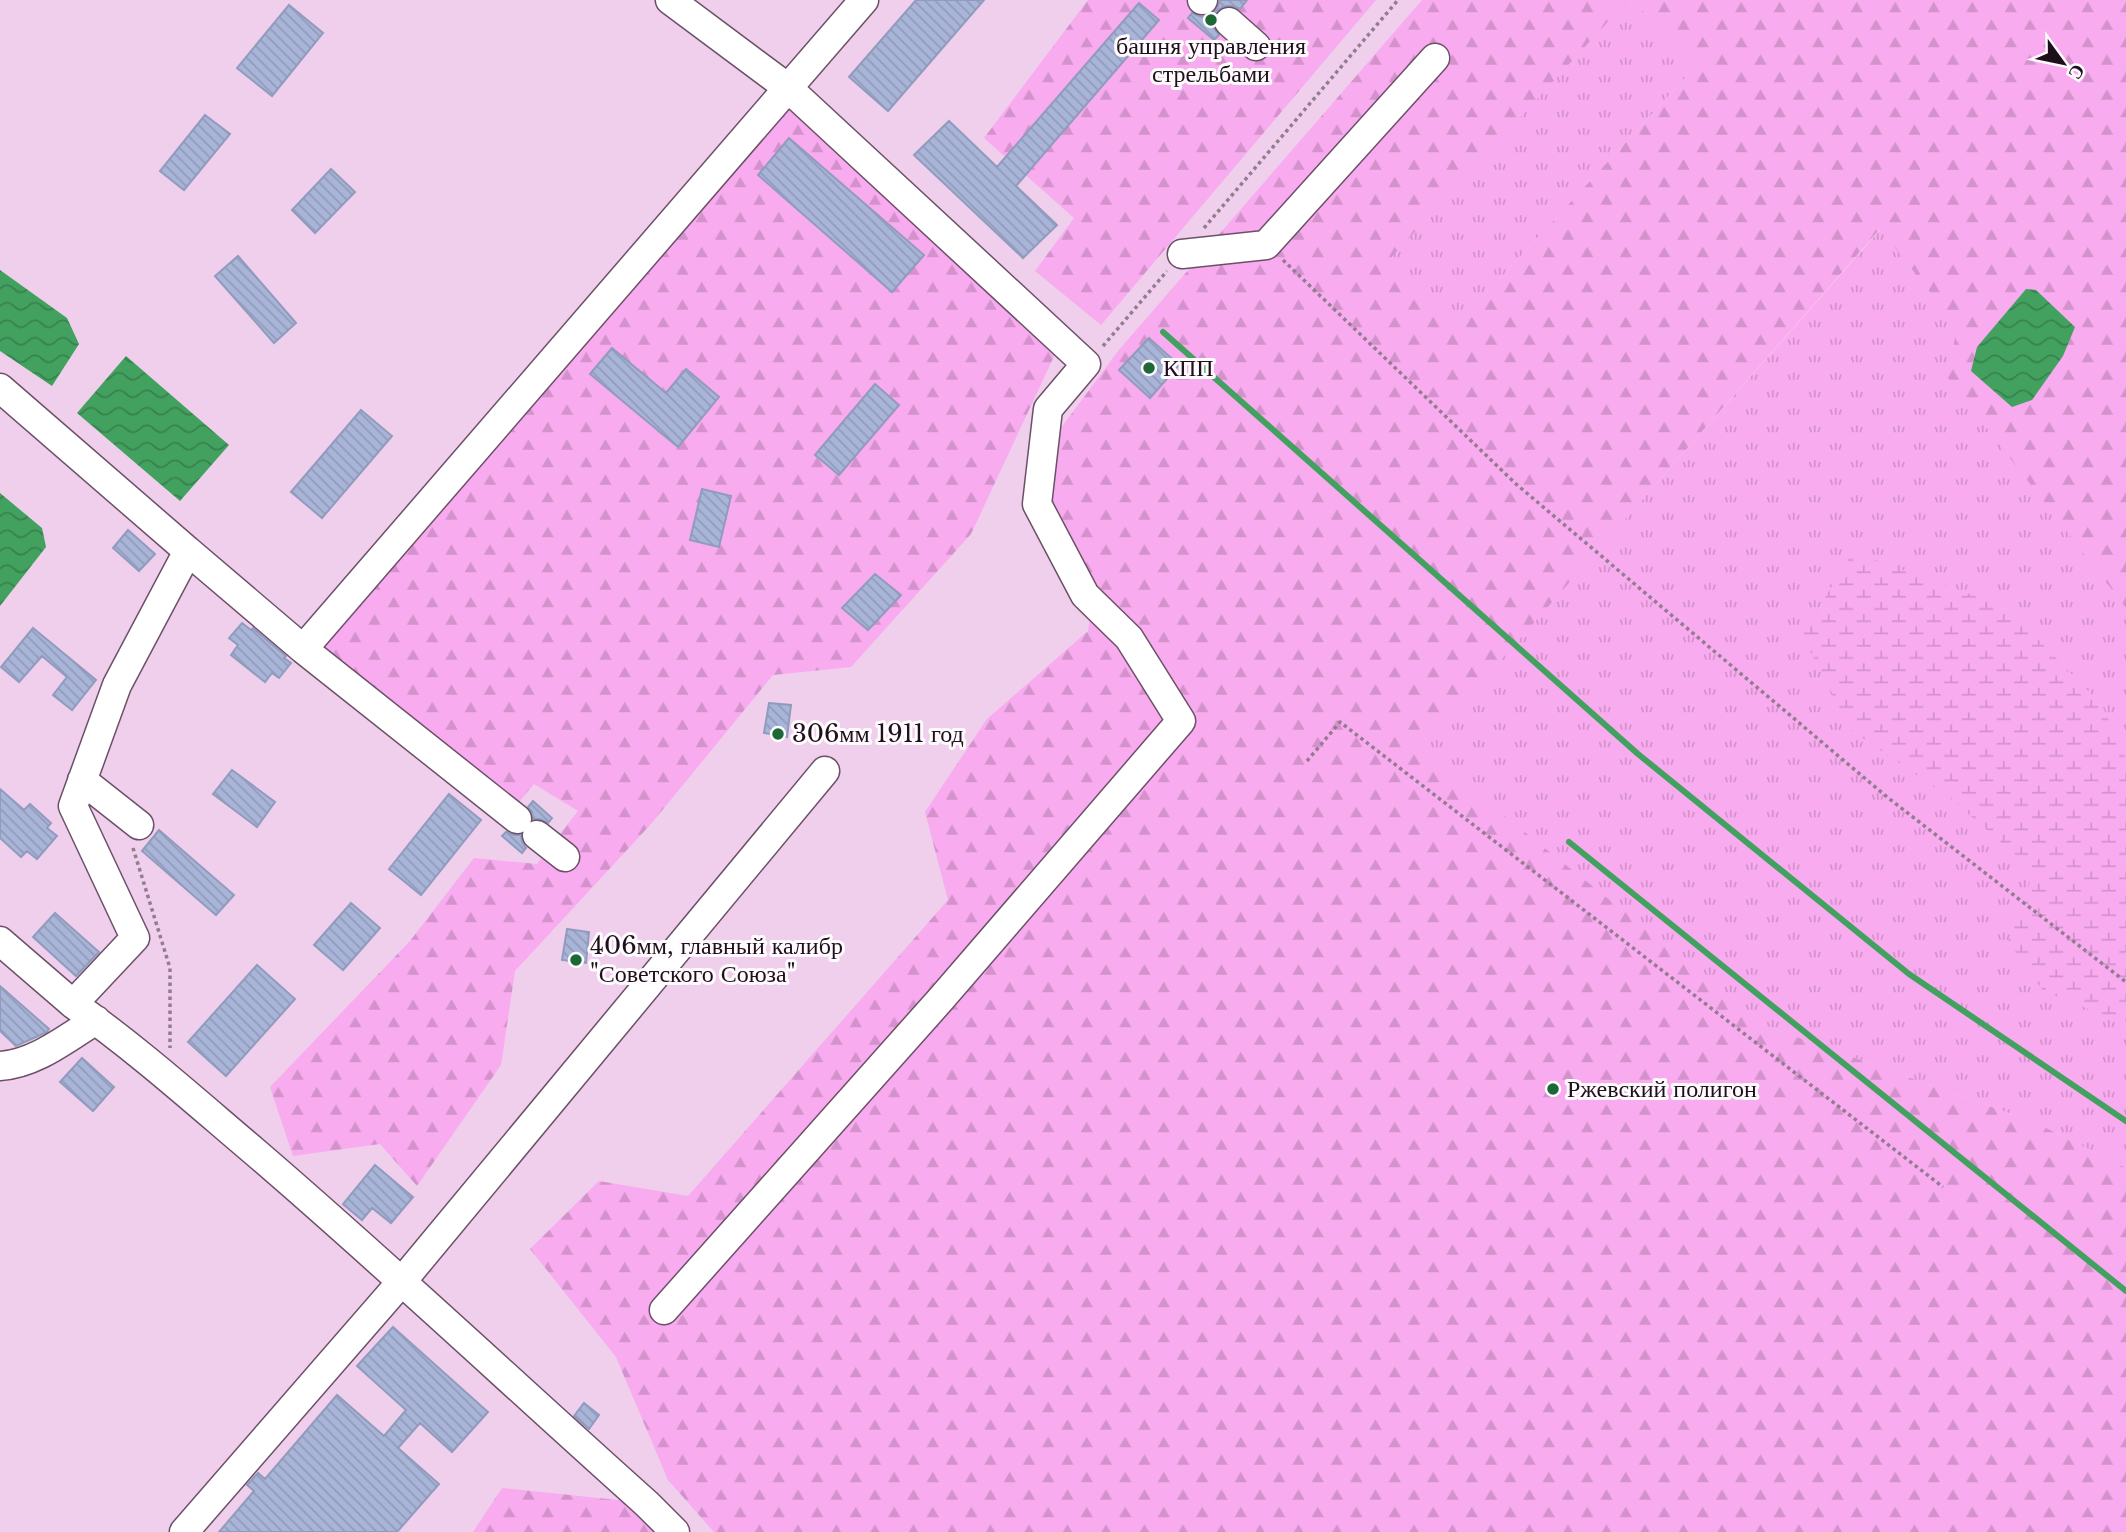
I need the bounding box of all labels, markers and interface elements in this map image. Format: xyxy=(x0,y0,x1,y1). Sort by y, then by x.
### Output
marker: башня управления стрельбами xyxy=(1203,12,1219,28)
north arrow xyxy=(2028,28,2098,98)
place label: башня управления стрельбами xyxy=(1116,31,1306,88)
text: С xyxy=(2063,60,2090,84)
place label: КПП xyxy=(1163,353,1214,382)
marker: КПП xyxy=(1141,360,1157,376)
place label: 306мм 1911 год xyxy=(792,719,964,748)
marker: 306мм 1911 год xyxy=(770,726,786,742)
place label: 406мм, главный калибр "Советского Союза" xyxy=(590,931,843,988)
marker: 406мм, главный калибр "Советского Союза" xyxy=(568,952,584,968)
place label: Ржевский полигон xyxy=(1567,1074,1757,1103)
marker: Ржевский полигон xyxy=(1545,1081,1561,1097)

